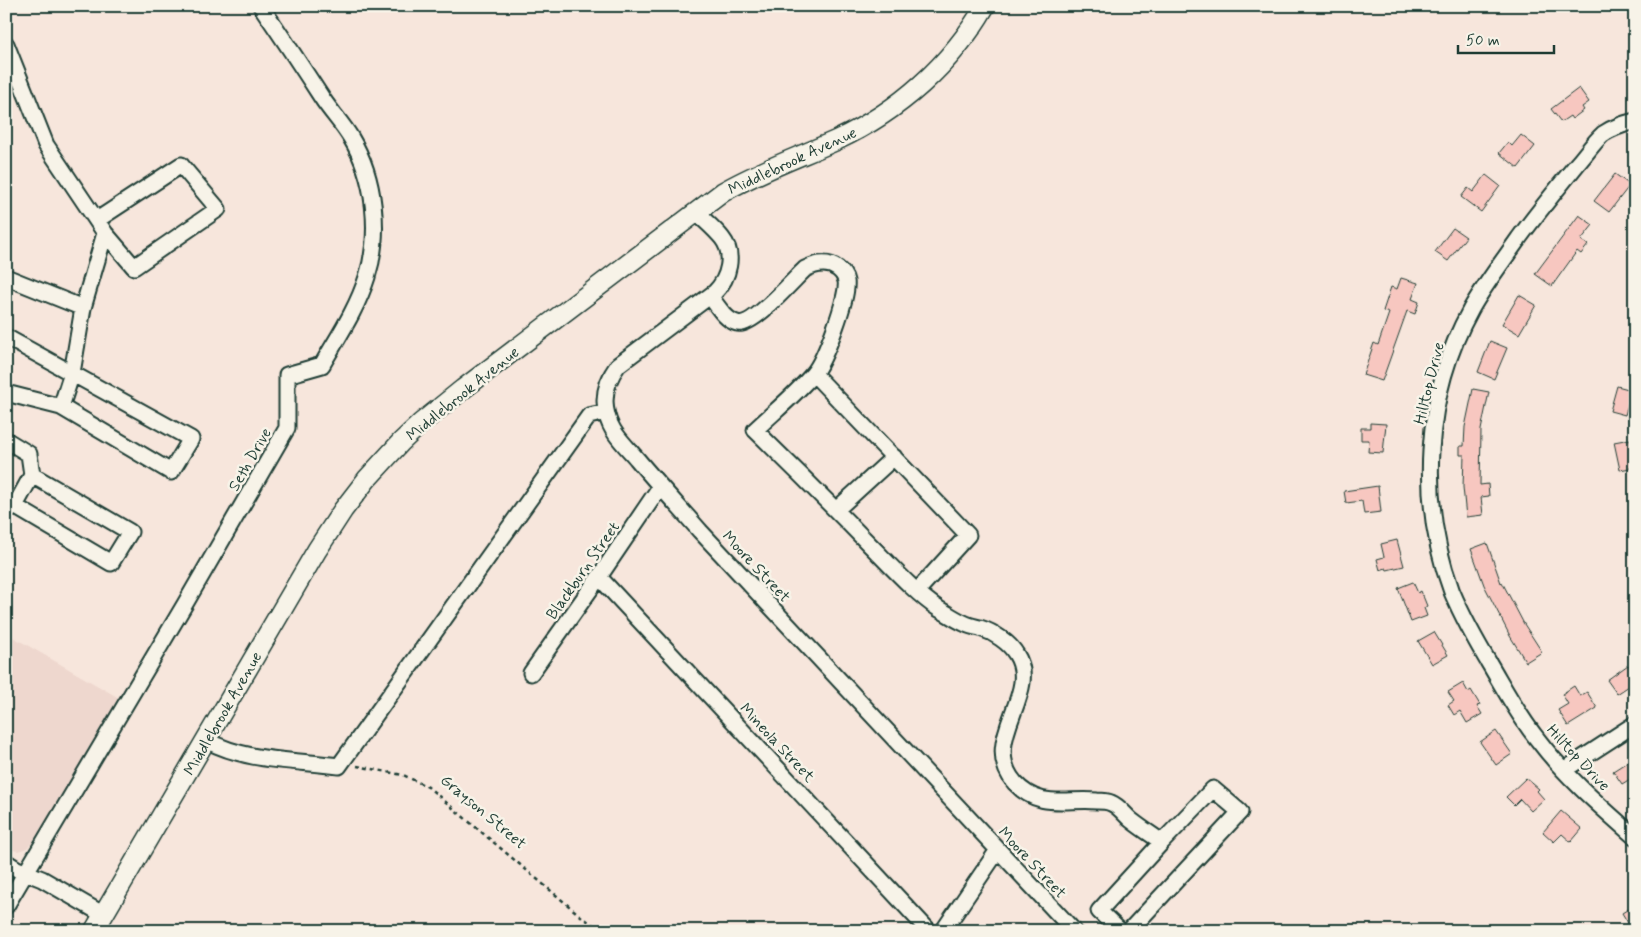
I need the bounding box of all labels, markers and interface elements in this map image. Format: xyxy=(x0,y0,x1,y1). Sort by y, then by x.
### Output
scale bar xyxy=(1458,22,1555,54)
text: 50 m xyxy=(1466,31,1500,51)
street label: Middlebrook Avenue xyxy=(725,122,860,200)
street label: Hilltop Drive xyxy=(1409,340,1450,427)
street label: Middlebrook Avenue xyxy=(402,342,524,446)
street label: Seth Drive xyxy=(224,424,277,495)
street label: Blackburn Street xyxy=(542,518,625,624)
street label: Moore Street xyxy=(717,527,795,608)
street label: Middlebrook Avenue xyxy=(179,648,267,779)
street label: Mineola Street xyxy=(735,699,820,788)
street label: Hilltop Drive xyxy=(1542,720,1614,796)
street label: Grayson Street xyxy=(436,770,531,855)
street label: Moore Street xyxy=(993,823,1071,904)

